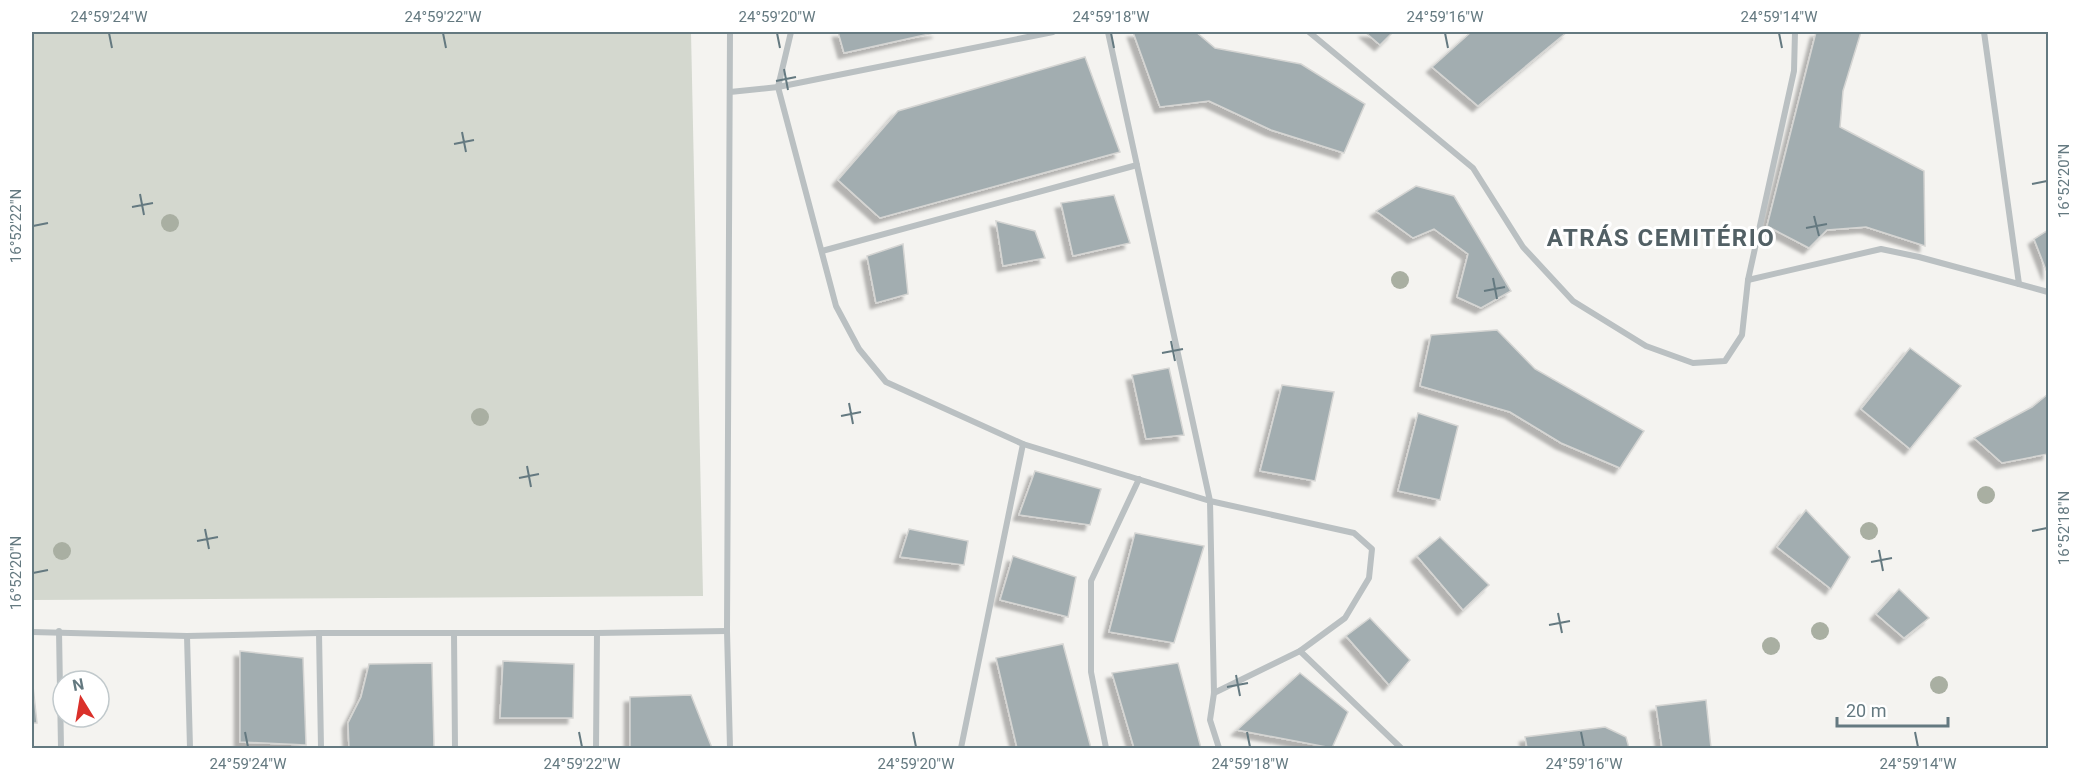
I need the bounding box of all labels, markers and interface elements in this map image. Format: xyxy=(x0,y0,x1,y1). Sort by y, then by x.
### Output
text: 24°59'24"W xyxy=(71,8,147,26)
text: 24°59'22"W xyxy=(405,8,481,26)
text: 24°59'20"W xyxy=(739,8,815,26)
text: 24°59'18"W xyxy=(1073,8,1149,26)
text: 24°59'16"W xyxy=(1407,8,1483,26)
text: 24°59'14"W xyxy=(1741,8,1817,26)
text: 16°52'20"N xyxy=(2055,144,2073,218)
text: 16°52'22"N xyxy=(7,189,25,263)
district label: ATRÁS CEMITÉRIO xyxy=(1547,224,1775,252)
text: 16°52'18"N xyxy=(2055,491,2073,565)
text: 16°52'20"N xyxy=(7,536,25,610)
north arrow xyxy=(51,669,111,729)
text: N xyxy=(71,674,86,695)
scale bar xyxy=(1837,690,1948,728)
text: 20 m xyxy=(1846,700,1886,721)
text: 24°59'24"W xyxy=(210,755,286,773)
text: 24°59'22"W xyxy=(544,755,620,773)
text: 24°59'20"W xyxy=(878,755,954,773)
text: 24°59'18"W xyxy=(1212,755,1288,773)
text: 24°59'16"W xyxy=(1546,755,1622,773)
text: 24°59'14"W xyxy=(1880,755,1956,773)

